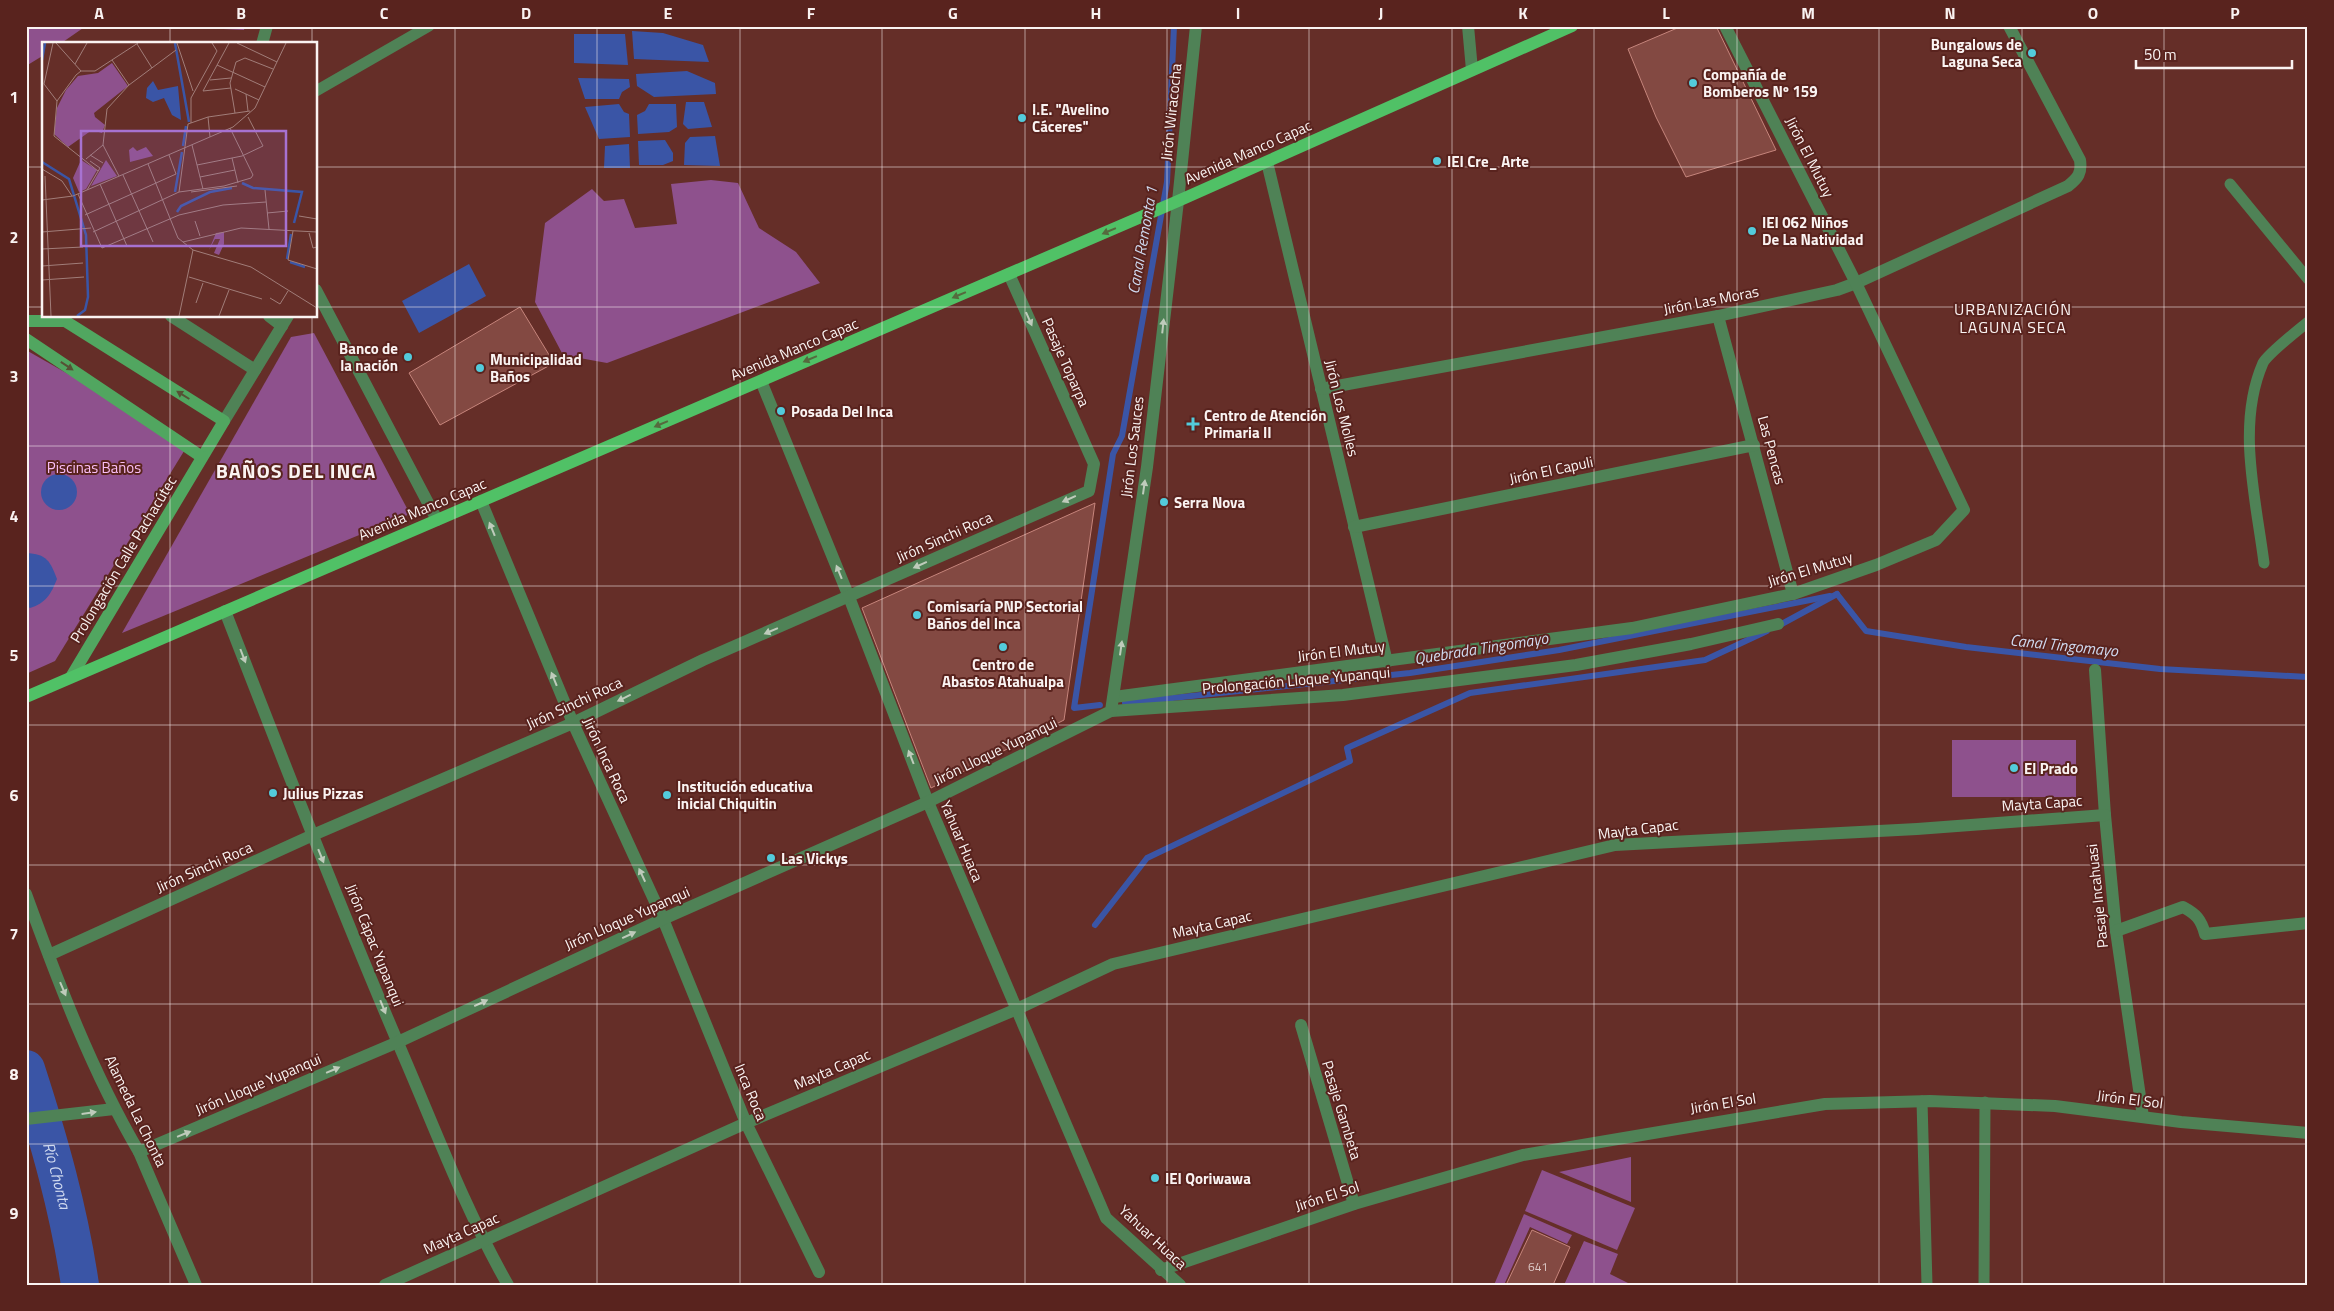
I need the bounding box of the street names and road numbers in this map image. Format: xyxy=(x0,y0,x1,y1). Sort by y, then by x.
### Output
street label: Jirón Wiracocha xyxy=(1154,62,1188,162)
street label: Jirón El Mutuy xyxy=(1780,113,1840,201)
street label: Avenida Manco Capac xyxy=(1181,114,1315,190)
street label: Jirón Las Moras xyxy=(1661,279,1761,321)
street label: Avenida Manco Capac xyxy=(726,312,862,386)
street label: Pasaje Toparpa xyxy=(1036,314,1096,411)
street label: Jirón Los Molles xyxy=(1319,357,1365,459)
street label: Jirón Los Sauces xyxy=(1114,395,1150,499)
street label: Las Pencas xyxy=(1752,413,1792,487)
street label: Jirón El Capuli xyxy=(1507,450,1595,490)
street label: Prolongación Calle Pachacútec xyxy=(64,471,182,647)
street label: Avenida Manco Capac xyxy=(354,472,490,546)
street label: Jirón Sinchi Roca xyxy=(892,505,996,569)
street label: Jirón El Mutuy xyxy=(1765,545,1855,593)
street label: Jirón El Mutuy xyxy=(1296,634,1386,668)
street label: Prolongación Lloque Yupanqui xyxy=(1201,660,1391,700)
street label: Jirón Sinchi Roca xyxy=(522,670,626,735)
street label: Jirón Lloque Yupanqui xyxy=(929,711,1061,791)
street label: Jirón Inca Roca xyxy=(577,713,637,807)
street label: Mayta Capac xyxy=(2001,789,2083,817)
street label: Yahuar Huaca xyxy=(935,797,990,886)
street label: Mayta Capac xyxy=(1596,813,1680,845)
street label: Jirón Sinchi Roca xyxy=(152,835,256,899)
street label: Pasaje Incahuasi xyxy=(2080,843,2114,949)
street label: Jirón Cápac Yupanqui xyxy=(340,880,410,1010)
street label: Jirón Lloque Yupanqui xyxy=(561,880,693,956)
street label: Mayta Capac xyxy=(1170,904,1254,944)
street label: Mayta Capac xyxy=(790,1043,874,1095)
street label: Jirón Lloque Yupanqui xyxy=(191,1047,325,1121)
street label: Alameda La Chonta xyxy=(99,1051,173,1171)
street label: Pasaje Gambeta xyxy=(1316,1058,1368,1163)
street label: Inca Roca xyxy=(729,1060,774,1125)
street label: Jirón El Sol xyxy=(2096,1084,2164,1114)
street label: Jirón El Sol xyxy=(1688,1086,1758,1120)
street label: Jirón El Sol xyxy=(1292,1175,1362,1217)
street label: Yahuar Huaca xyxy=(1114,1199,1193,1275)
street label: Mayta Capac xyxy=(419,1206,503,1260)

